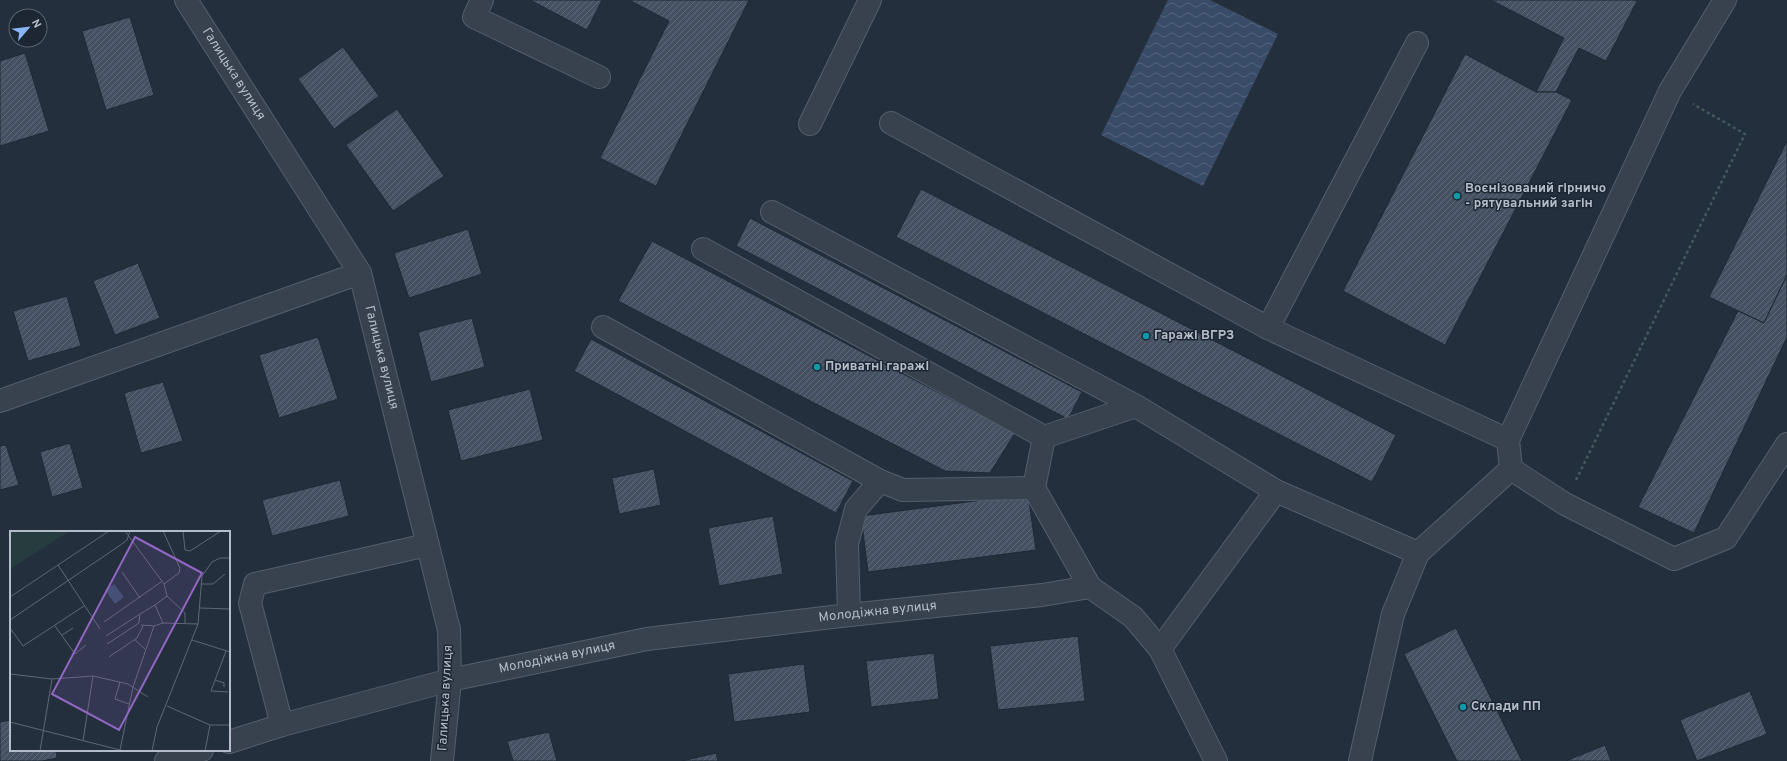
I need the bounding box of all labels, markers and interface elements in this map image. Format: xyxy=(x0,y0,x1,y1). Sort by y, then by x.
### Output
north arrow xyxy=(8,8,48,48)
text: N xyxy=(28,17,44,31)
street label: Галицька вулиця xyxy=(198,25,269,123)
place label: Воєнізований гірничо - рятувальний загін xyxy=(1465,181,1606,212)
marker: Воєнізований гірничо - рятувальний загін xyxy=(1452,191,1462,201)
street label: Галицька вулиця xyxy=(360,304,402,411)
place label: Гаражі ВГРЗ xyxy=(1154,328,1234,344)
marker: Гаражі ВГРЗ xyxy=(1141,331,1151,341)
place label: Приватні гаражі xyxy=(825,359,929,375)
marker: Приватні гаражі xyxy=(812,362,822,372)
inset map xyxy=(10,531,230,751)
street label: Молодіжна вулиця xyxy=(818,598,937,627)
street label: Молодіжна вулиця xyxy=(497,638,617,678)
street label: Галицька вулиця xyxy=(435,645,457,751)
place label: Склади ПП xyxy=(1471,699,1541,715)
marker: Склади ПП xyxy=(1458,702,1468,712)

